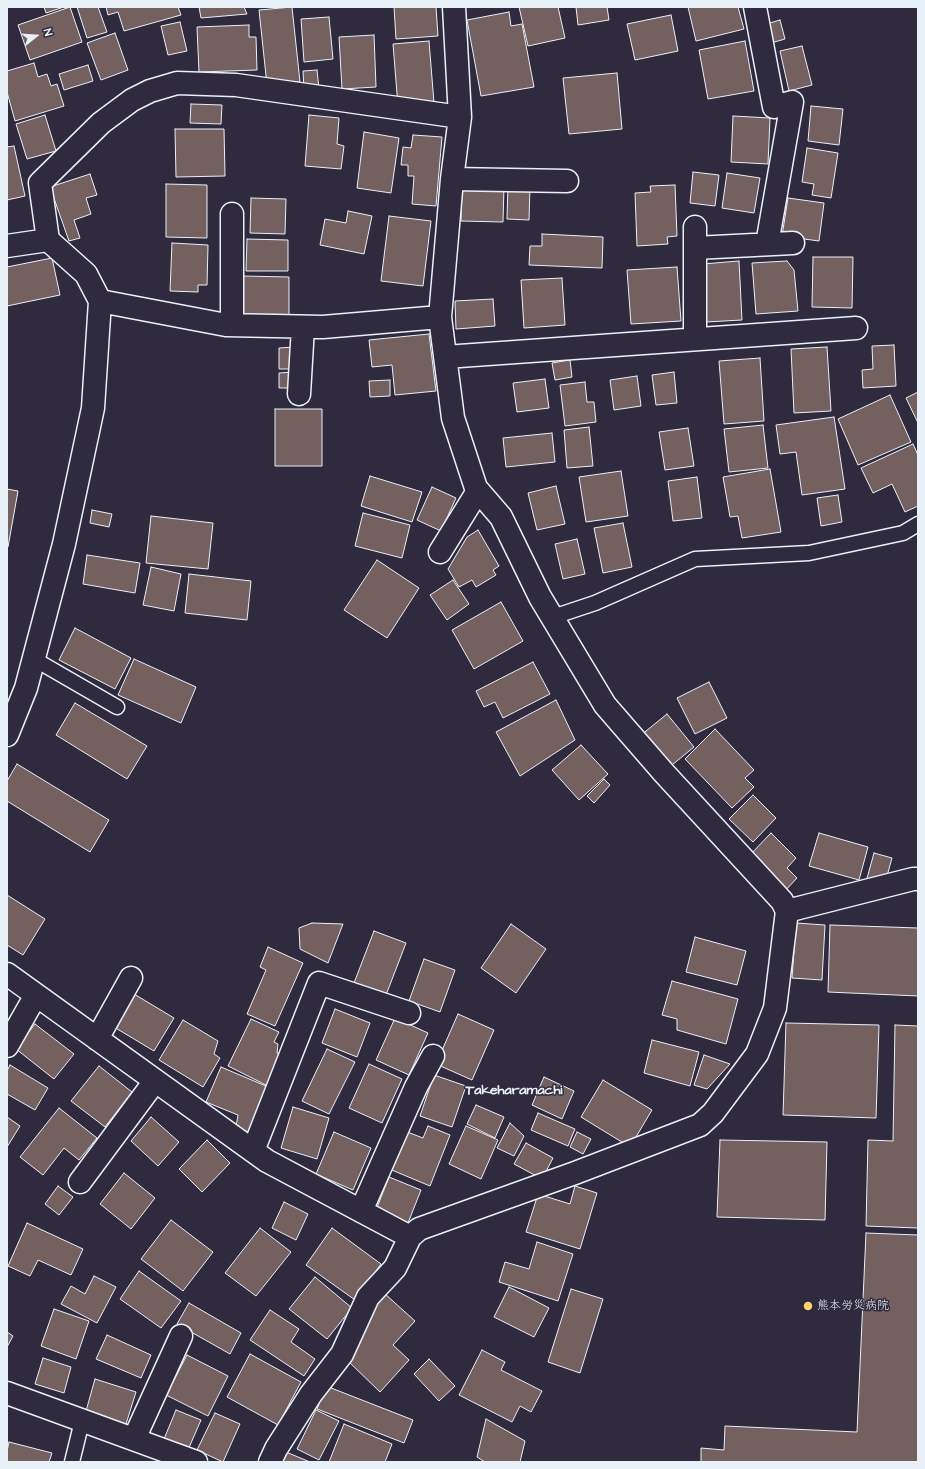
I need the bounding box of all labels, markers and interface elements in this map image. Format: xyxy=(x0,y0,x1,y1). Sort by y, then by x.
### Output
north arrow xyxy=(16,16,56,56)
text: N xyxy=(40,27,56,38)
district label: Takeharamachi xyxy=(466,1083,562,1099)
place label: 熊本労災病院 xyxy=(817,1299,889,1313)
marker: 熊本労災病院 xyxy=(802,1300,814,1312)

